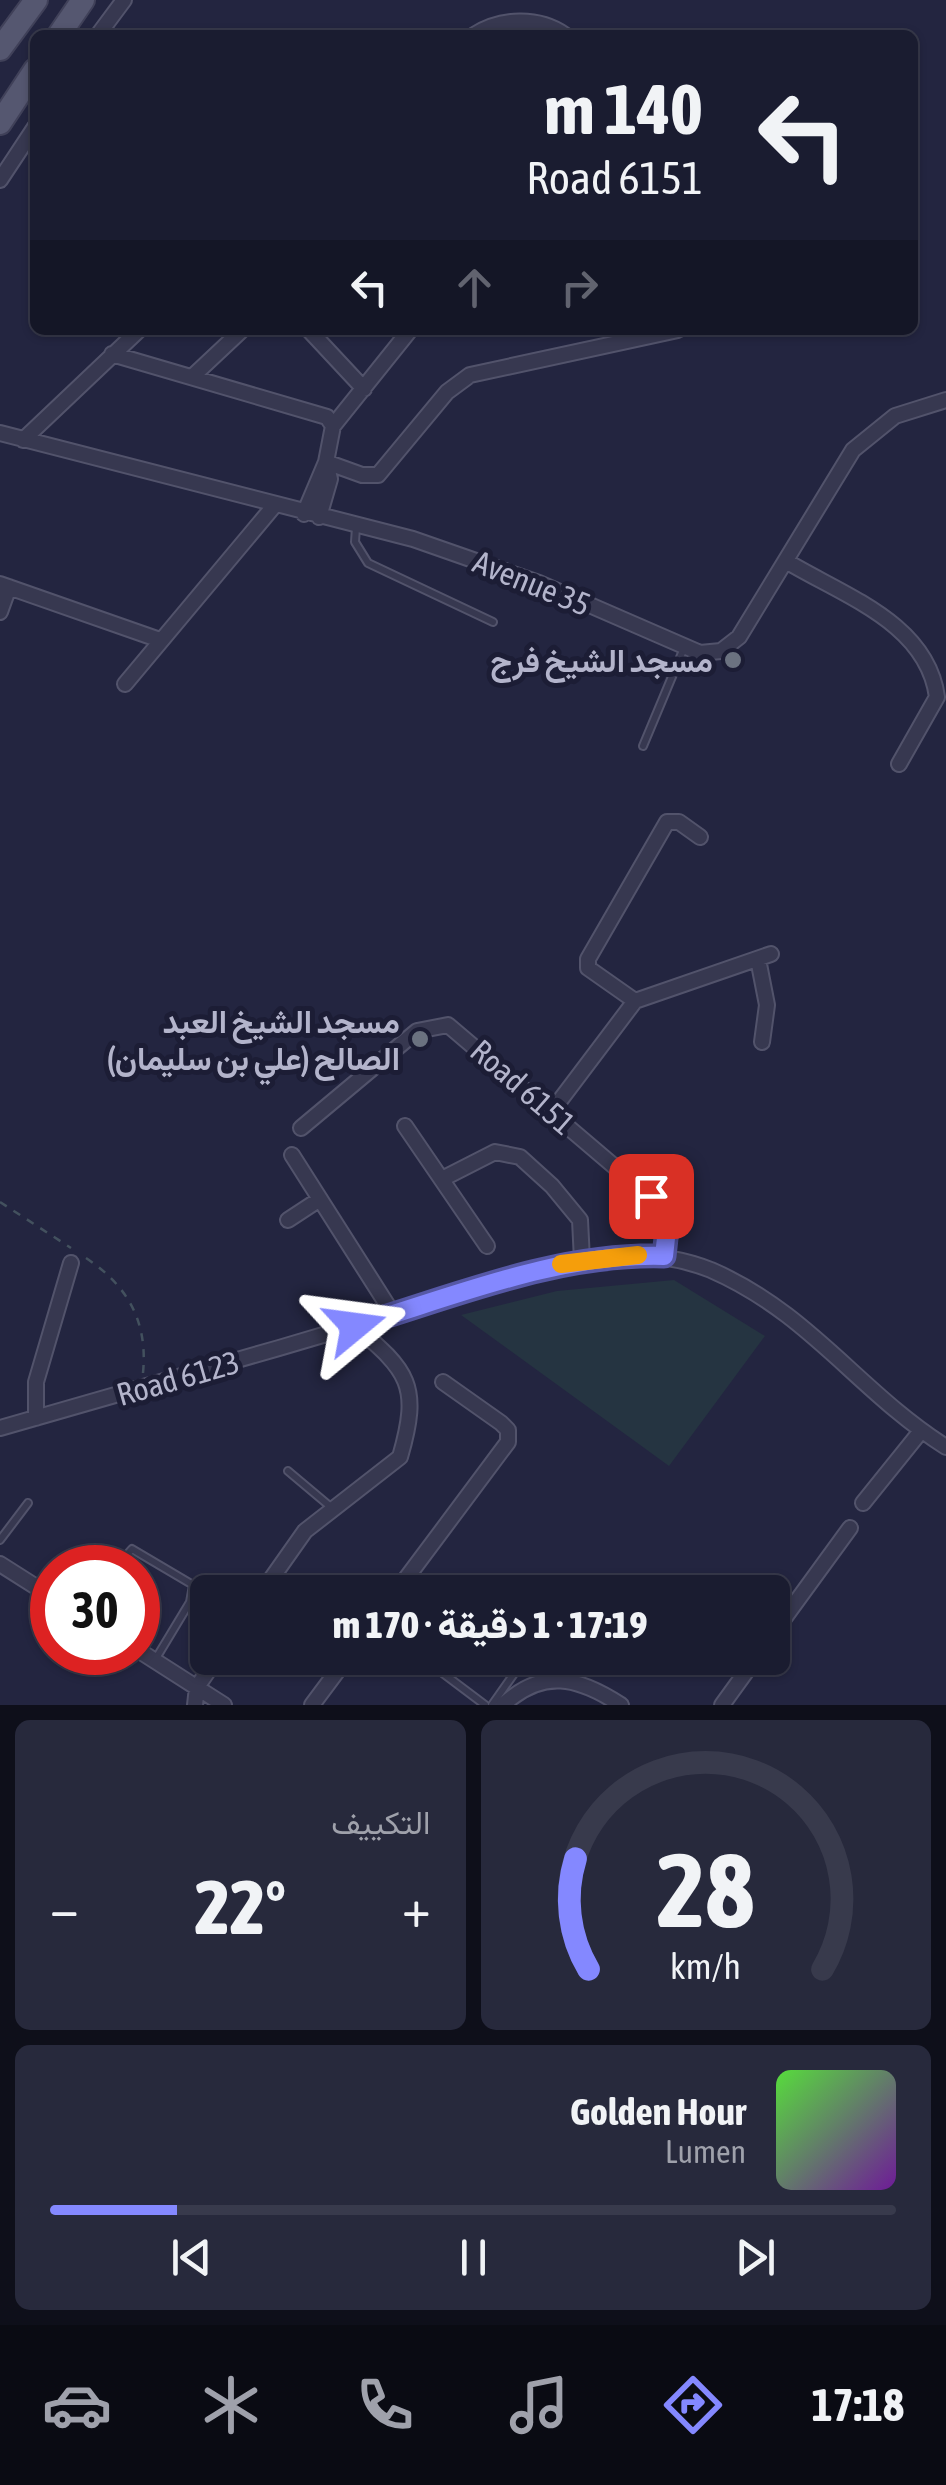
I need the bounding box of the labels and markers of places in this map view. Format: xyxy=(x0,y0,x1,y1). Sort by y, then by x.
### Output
place label: مسجد الشيخ فرج xyxy=(490,642,713,683)
marker: مسجد الشيخ فرج xyxy=(722,649,744,671)
place label: مسجد الشيخ العبد الصالح (علي بن سليمان) xyxy=(107,1003,400,1086)
marker: مسجد الشيخ العبد الصالح (علي بن سليمان) xyxy=(409,1028,431,1050)
pin xyxy=(609,1154,694,1239)

